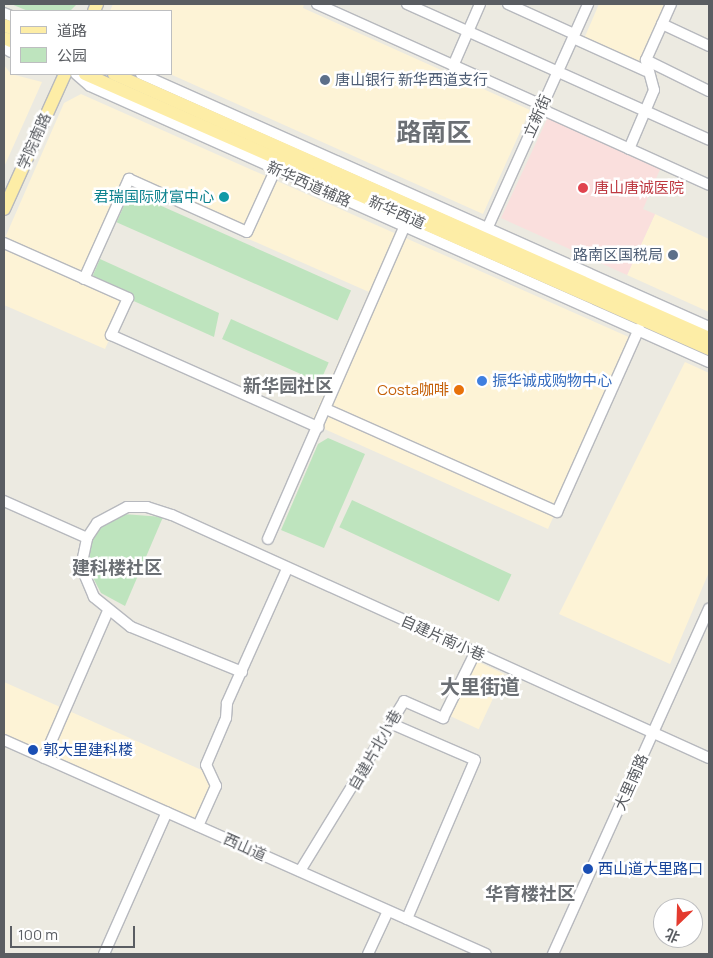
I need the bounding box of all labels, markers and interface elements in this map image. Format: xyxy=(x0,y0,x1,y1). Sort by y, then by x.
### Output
legend xyxy=(10,10,172,75)
text: 道路 xyxy=(57,20,87,41)
text: 公园 xyxy=(57,45,87,66)
place label: 唐山银行 新华西道支行 xyxy=(335,71,488,89)
marker: 唐山银行 新华西道支行 xyxy=(319,74,331,86)
street label: 立新街 xyxy=(520,92,554,140)
street label: 学院南路 xyxy=(14,110,54,172)
district label: 路南区 xyxy=(397,117,471,147)
street label: 新华西道辅路 xyxy=(264,157,354,211)
place label: 唐山唐诚医院 xyxy=(594,179,684,197)
marker: 唐山唐诚医院 xyxy=(576,181,590,195)
place label: 君瑞国际财富中心 xyxy=(94,188,214,206)
marker: 君瑞国际财富中心 xyxy=(218,191,230,203)
street label: 新华西道 xyxy=(366,192,428,232)
place label: 路南区国税局 xyxy=(573,246,663,264)
marker: 路南区国税局 xyxy=(667,249,679,261)
place label: 振华诚成购物中心 xyxy=(492,372,612,390)
district label: 新华园社区 xyxy=(243,374,333,396)
marker: 振华诚成购物中心 xyxy=(476,375,488,387)
place label: Costa咖啡 xyxy=(377,381,449,399)
marker: Costa咖啡 xyxy=(453,384,465,396)
district label: 建科楼社区 xyxy=(72,556,162,578)
street label: 自建片南小巷 xyxy=(398,611,488,665)
district label: 大里街道 xyxy=(440,674,520,698)
street label: 自建片北小巷 xyxy=(345,707,405,793)
place label: 郭大里建科楼 xyxy=(43,741,133,759)
marker: 郭大里建科楼 xyxy=(27,744,39,756)
street label: 大里南路 xyxy=(611,751,651,813)
street label: 西山道 xyxy=(221,830,269,864)
place label: 西山道大里路口 xyxy=(598,860,703,878)
marker: 西山道大里路口 xyxy=(582,863,594,875)
district label: 华育楼社区 xyxy=(485,882,575,904)
north arrow xyxy=(653,898,703,948)
scale bar xyxy=(12,916,138,948)
text: 100 m xyxy=(18,924,58,945)
text: 北 xyxy=(662,925,682,948)

